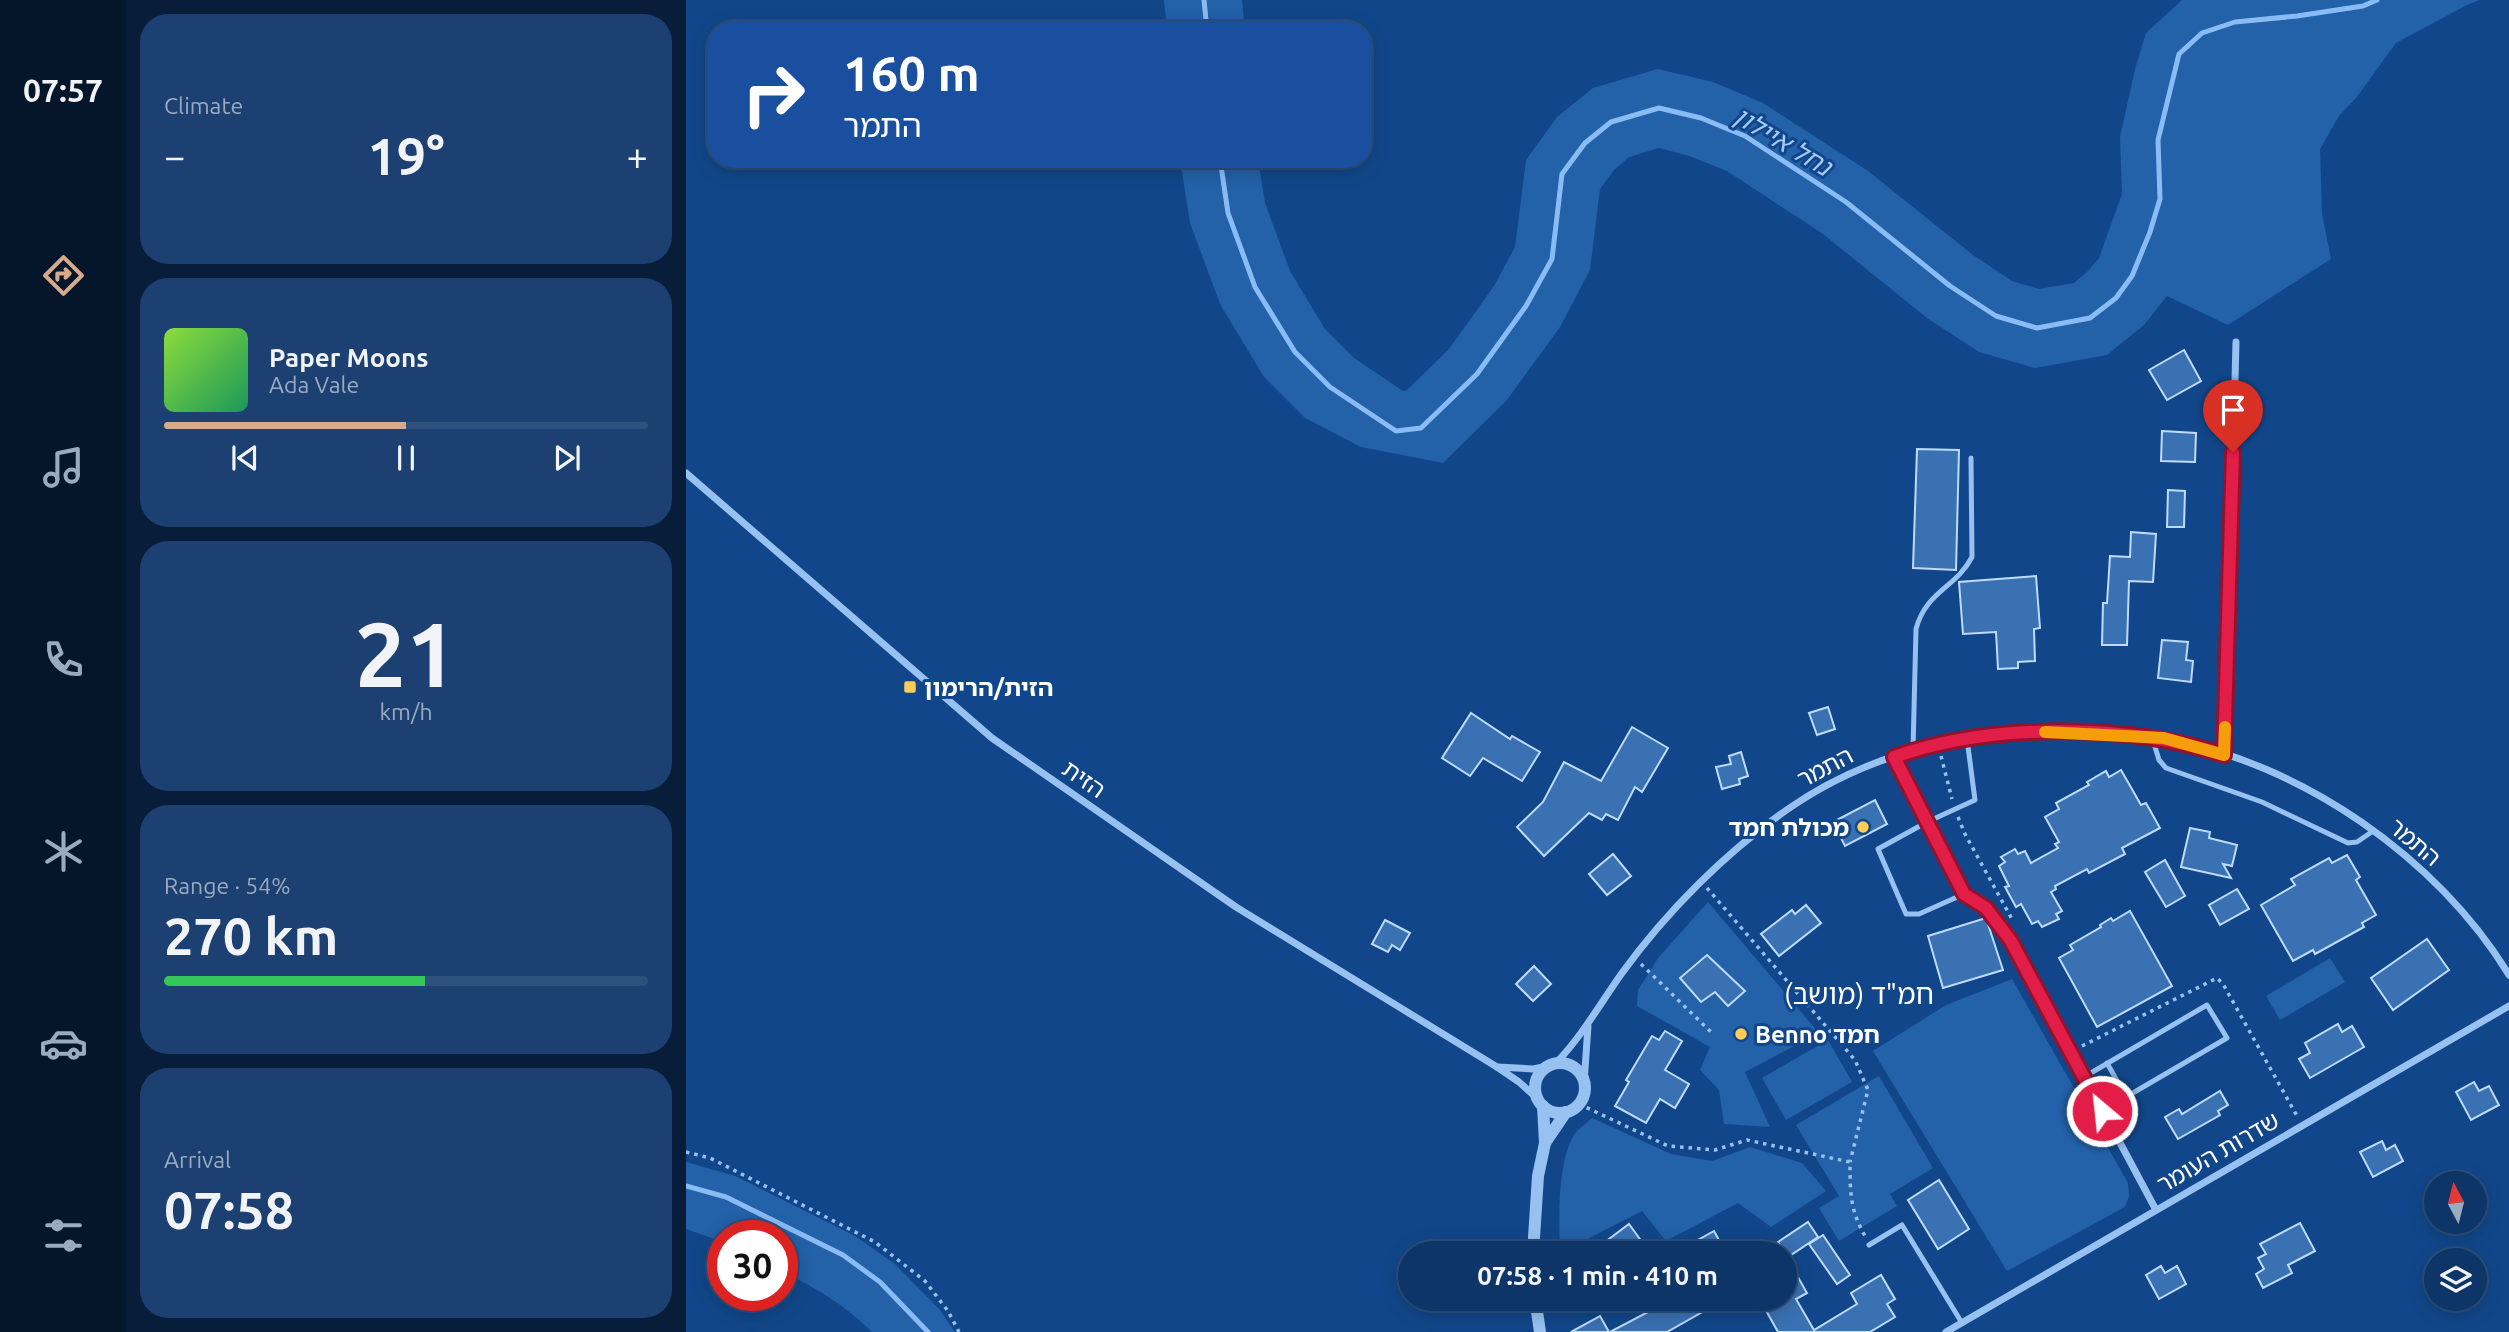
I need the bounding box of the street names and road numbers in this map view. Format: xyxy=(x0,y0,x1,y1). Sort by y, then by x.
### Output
street label: התמר xyxy=(1793,741,1857,793)
street label: הזית xyxy=(1057,755,1111,803)
street label: התמר xyxy=(2384,813,2446,871)
street label: שדרות העומר xyxy=(2152,1106,2284,1198)

